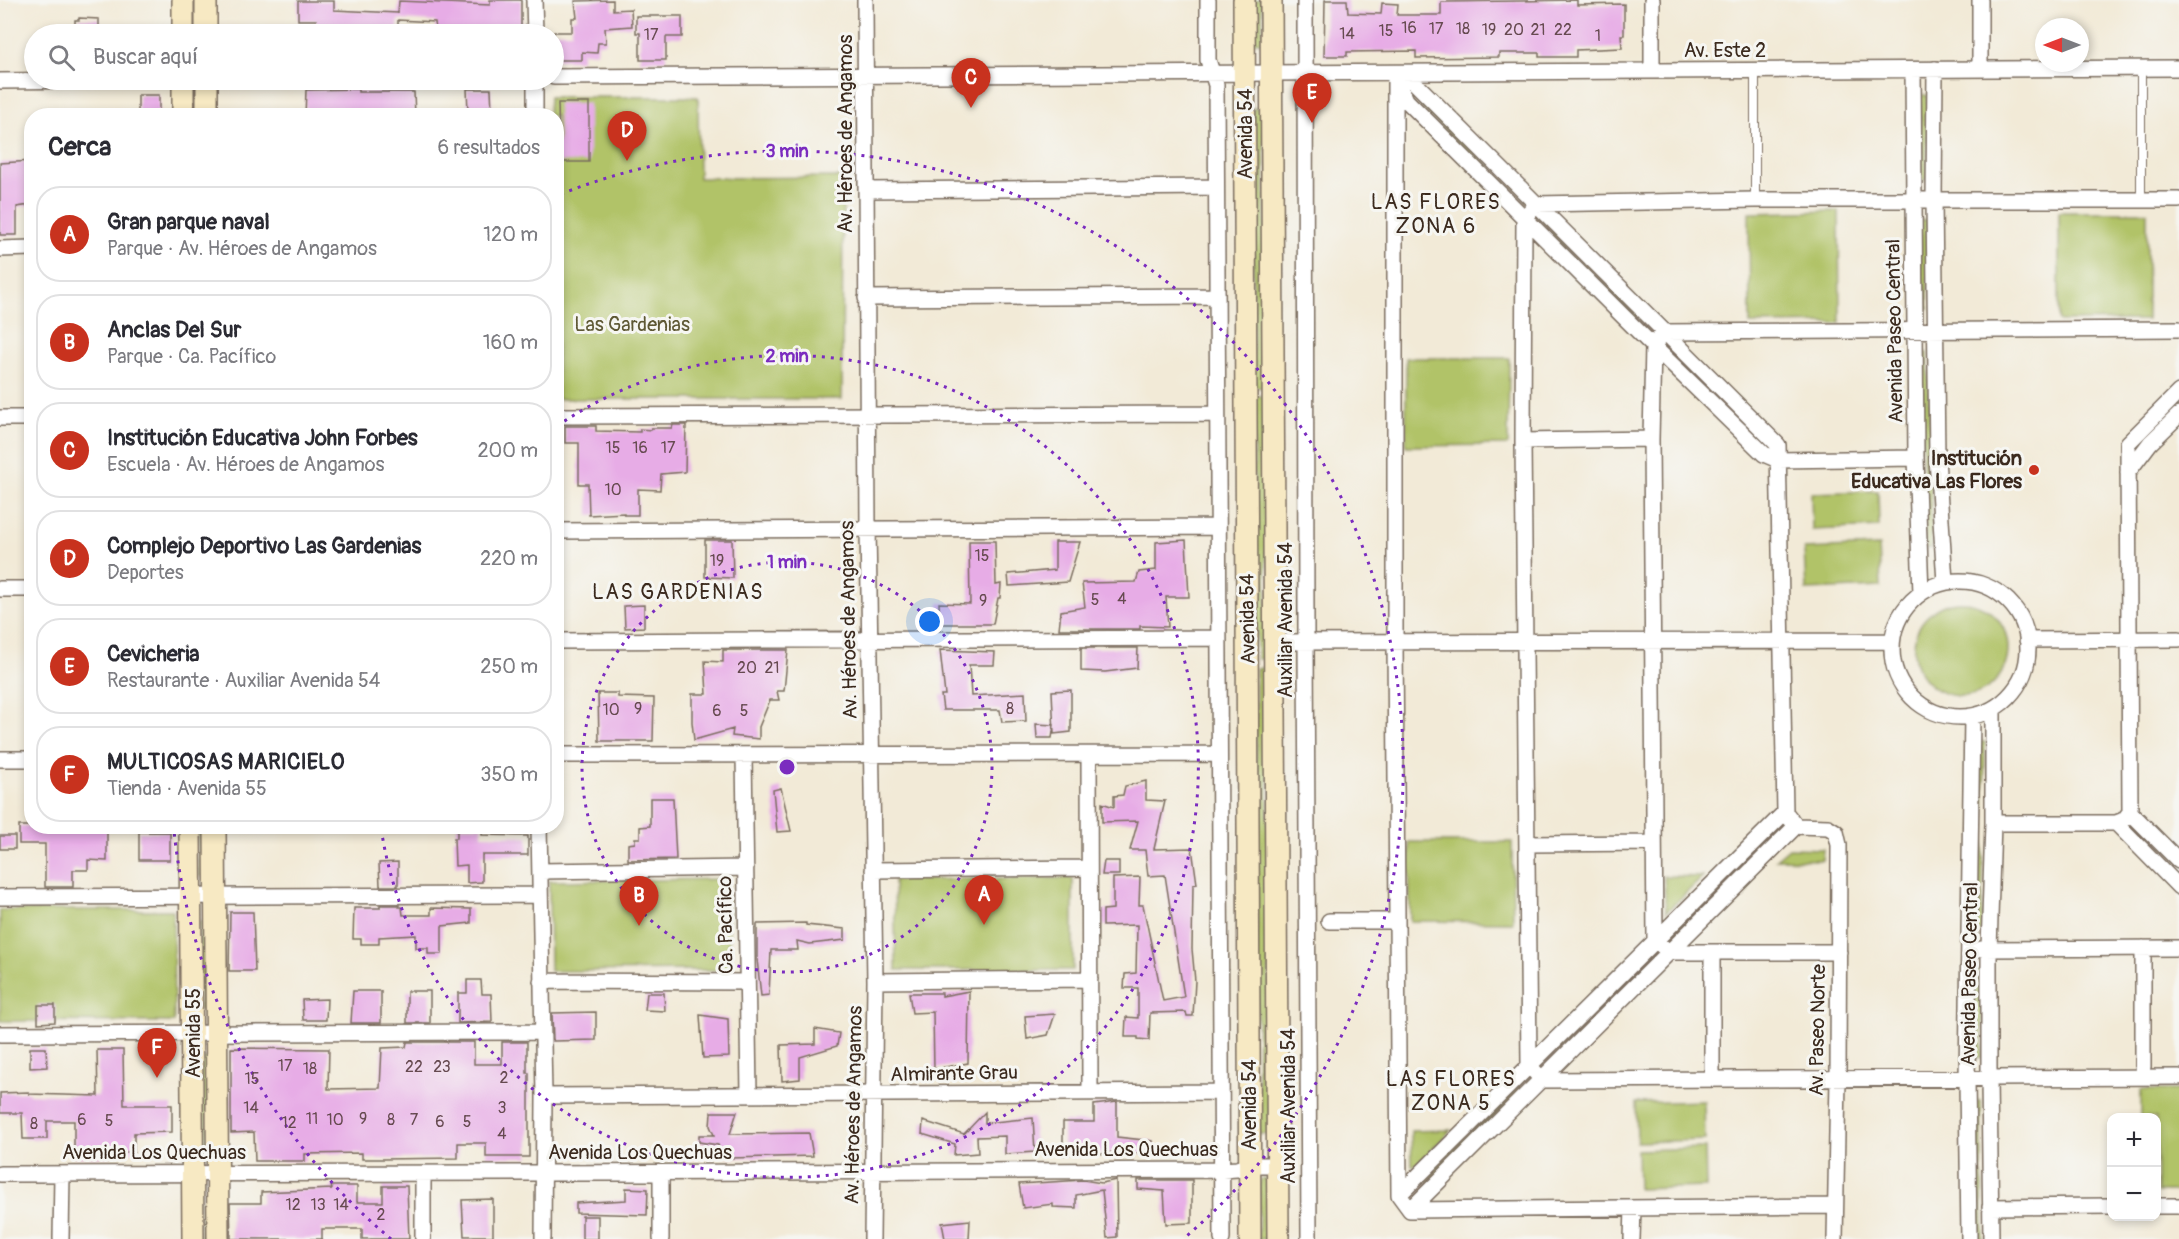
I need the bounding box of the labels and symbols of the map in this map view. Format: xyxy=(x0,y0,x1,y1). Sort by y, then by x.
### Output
house number: 16 xyxy=(1401,18,1417,38)
north arrow xyxy=(2035,18,2089,72)
house number: 17 xyxy=(1429,19,1444,39)
house number: 18 xyxy=(1456,19,1470,39)
house number: 19 xyxy=(1482,20,1496,40)
house number: 20 xyxy=(1504,20,1524,40)
house number: 21 xyxy=(1530,20,1546,40)
house number: 22 xyxy=(1554,20,1572,40)
house number: 15 xyxy=(1379,21,1393,41)
house number: 14 xyxy=(1339,24,1355,44)
house number: 17 xyxy=(644,25,659,45)
house number: 1 xyxy=(1595,26,1601,46)
street label: Av. Héroes de Angamos xyxy=(833,35,858,233)
street label: Av. Este 2 xyxy=(1684,38,1766,63)
pin: C xyxy=(952,58,990,108)
pin: E xyxy=(1292,74,1332,123)
street label: Avenida 54 xyxy=(1233,88,1258,180)
pin: D xyxy=(608,112,646,161)
text: 3 min xyxy=(765,140,809,163)
district label: LAS FLORES ZONA 6 xyxy=(1371,189,1501,240)
street label: Avenida Paseo Central xyxy=(1880,239,1909,423)
park label: Las Gardenias xyxy=(574,312,690,337)
text: 2 min xyxy=(765,345,809,368)
house number: 15 xyxy=(606,438,620,458)
house number: 16 xyxy=(632,438,648,458)
house number: 17 xyxy=(661,438,676,458)
place label: Institución Educativa Las Flores xyxy=(1851,446,2022,494)
marker: Institución Educativa Las Flores xyxy=(2027,463,2041,477)
house number: 10 xyxy=(604,480,622,500)
street label: Av. Héroes de Angamos xyxy=(834,520,863,720)
street label: Auxiliar Avenida 54 xyxy=(1273,542,1298,698)
house number: 15 xyxy=(975,546,989,566)
house number: 19 xyxy=(710,551,724,571)
text: 1 min xyxy=(767,551,807,574)
street label: Avenida 54 xyxy=(1234,573,1261,665)
district label: LAS GARDENIAS xyxy=(592,579,764,606)
house number: 4 xyxy=(1117,589,1127,609)
house number: 5 xyxy=(1091,590,1099,610)
house number: 9 xyxy=(979,591,987,611)
your location xyxy=(915,607,944,636)
house number: 20 xyxy=(737,658,757,678)
house number: 21 xyxy=(764,658,780,678)
house number: 9 xyxy=(634,699,642,719)
house number: 8 xyxy=(1006,699,1014,719)
house number: 10 xyxy=(602,700,620,720)
house number: 6 xyxy=(712,701,722,721)
house number: 5 xyxy=(740,701,748,721)
centre of rings xyxy=(777,757,797,777)
street label: Ca. Pacífico xyxy=(712,875,739,974)
pin: B xyxy=(620,876,658,926)
pin: A xyxy=(964,876,1004,925)
street label: Avenida Paseo Central xyxy=(1955,882,1984,1066)
street label: Av. Paseo Norte xyxy=(1804,964,1831,1096)
street label: Avenida 55 xyxy=(181,988,206,1078)
street label: Av. Héroes de Angamos xyxy=(839,1005,868,1205)
pin: F xyxy=(138,1028,176,1078)
street label: Auxiliar Avenida 54 xyxy=(1276,1028,1301,1184)
house number: 17 xyxy=(278,1056,293,1076)
house number: 22 xyxy=(405,1057,423,1077)
house number: 23 xyxy=(433,1057,451,1077)
house number: 18 xyxy=(303,1059,317,1079)
street label: Avenida 54 xyxy=(1237,1059,1262,1151)
street label: Almirante Grau xyxy=(890,1060,1018,1087)
district label: LAS FLORES ZONA 5 xyxy=(1386,1066,1516,1117)
house number: 2 xyxy=(500,1068,509,1088)
house number: 15 xyxy=(245,1069,259,1089)
house number: 14 xyxy=(243,1098,259,1118)
house number: 3 xyxy=(498,1098,507,1118)
house number: 11 xyxy=(306,1109,318,1129)
house number: 9 xyxy=(359,1109,367,1129)
house number: 6 xyxy=(77,1110,87,1130)
house number: 10 xyxy=(326,1110,344,1130)
house number: 8 xyxy=(387,1110,395,1130)
house number: 7 xyxy=(410,1110,419,1130)
house number: 5 xyxy=(105,1111,113,1131)
house number: 6 xyxy=(435,1112,445,1132)
house number: 5 xyxy=(463,1112,471,1132)
house number: 12 xyxy=(281,1113,297,1133)
house number: 8 xyxy=(30,1114,38,1134)
house number: 4 xyxy=(497,1124,507,1144)
street label: Avenida Los Quechuas xyxy=(1034,1137,1218,1162)
street label: Avenida Los Quechuas xyxy=(62,1140,246,1165)
street label: Avenida Los Quechuas xyxy=(548,1140,732,1165)
house number: 12 xyxy=(285,1195,301,1215)
house number: 13 xyxy=(310,1195,326,1215)
house number: 14 xyxy=(333,1195,349,1215)
house number: 2 xyxy=(377,1205,386,1225)

